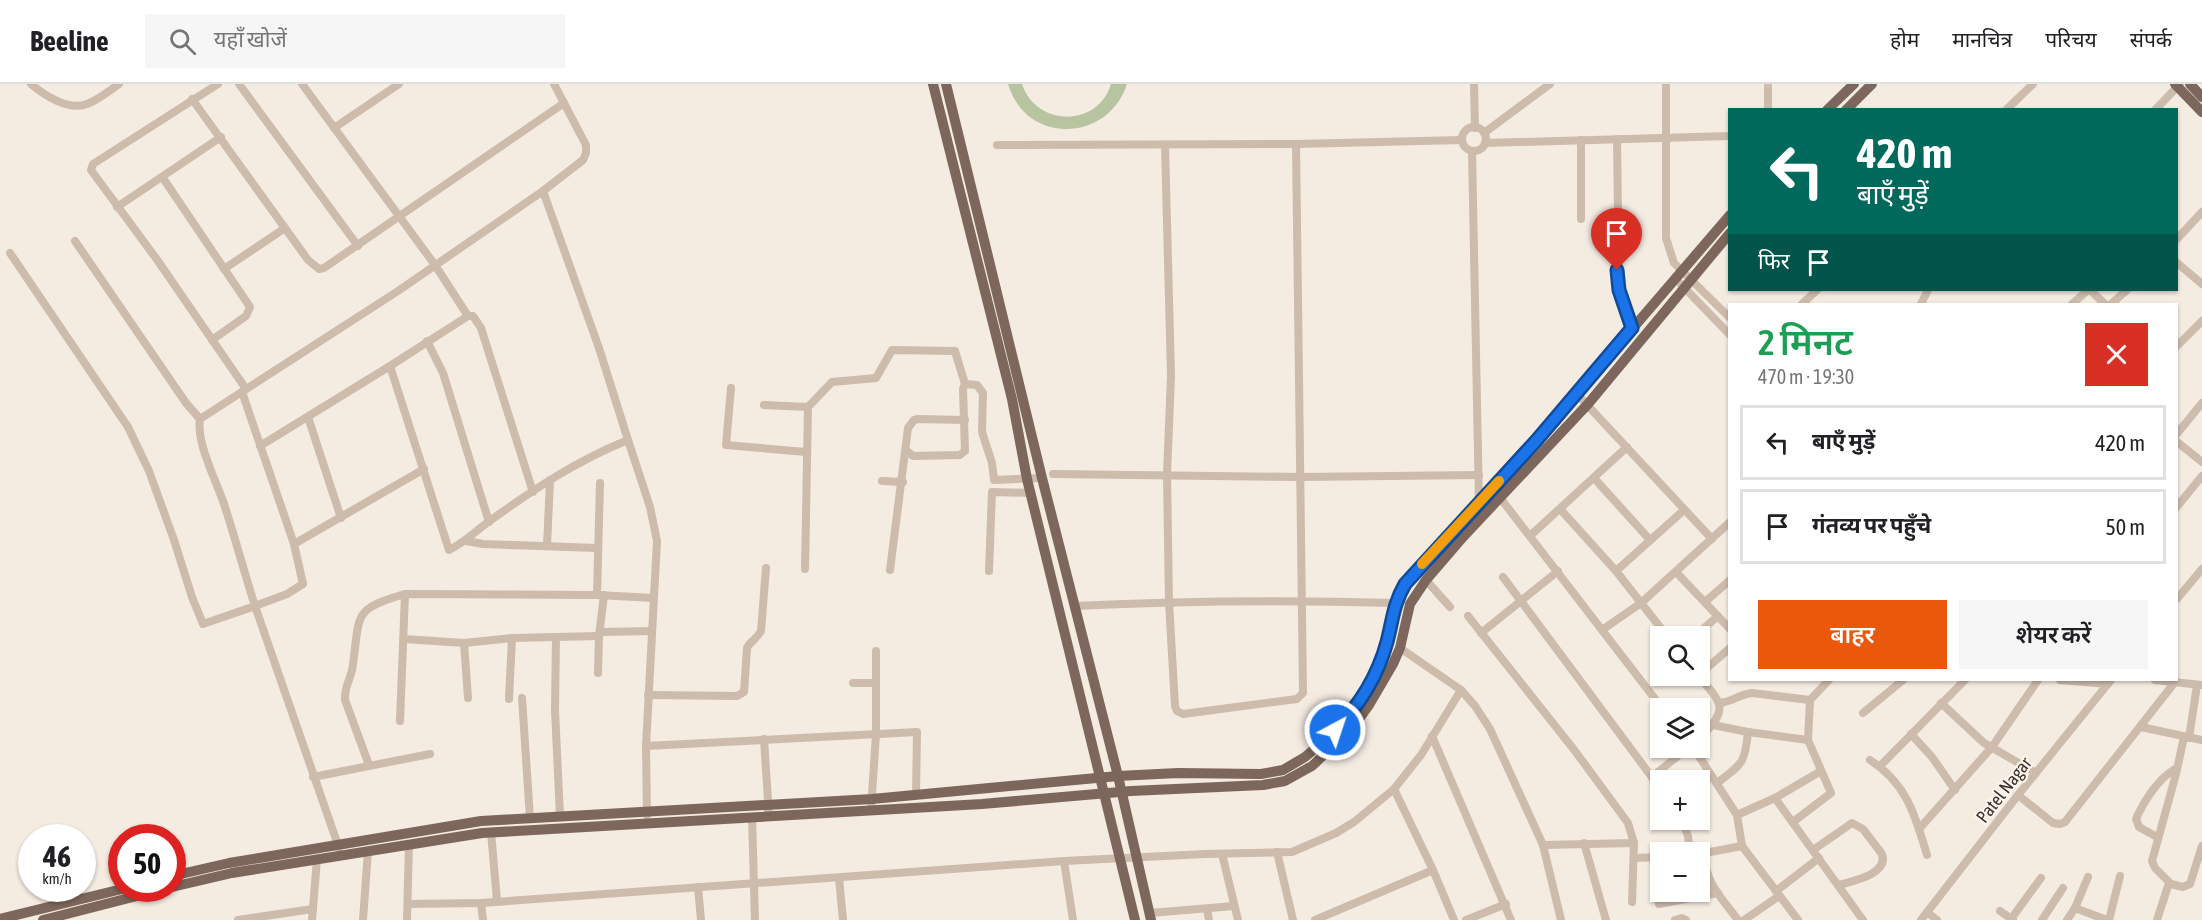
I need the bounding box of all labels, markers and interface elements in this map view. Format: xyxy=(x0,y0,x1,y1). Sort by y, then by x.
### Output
search box xyxy=(145,14,565,68)
text: Beeline xyxy=(30,25,109,57)
icon: search xyxy=(166,25,199,58)
text: यहाँ खोजें xyxy=(214,26,287,52)
text: होम xyxy=(1890,27,1919,51)
text: मानचित्र xyxy=(1952,27,2012,51)
text: परिचय xyxy=(2045,27,2097,51)
text: संपर्क xyxy=(2130,27,2172,51)
text: 420 m xyxy=(1857,129,1952,177)
icon: left xyxy=(1758,132,1836,210)
text: बाएँ मुड़ें xyxy=(1857,179,1929,210)
pin xyxy=(1591,208,1642,270)
icon: arrive xyxy=(1600,217,1633,250)
icon: arrive xyxy=(1802,246,1835,279)
text: फिर xyxy=(1758,248,1790,274)
text: 2 मिनट xyxy=(1758,321,1853,363)
button: close xyxy=(2085,323,2148,386)
text: 470 m · 19:30 xyxy=(1758,365,1854,388)
icon: left xyxy=(1761,426,1794,459)
text: बाएँ मुड़ें xyxy=(1812,428,1875,454)
text: 420 m xyxy=(2095,430,2145,456)
icon: arrive xyxy=(1761,510,1794,543)
text: गंतव्य पर पहुँचे xyxy=(1812,512,1931,538)
text: 50 m xyxy=(2105,514,2145,540)
button: बाहर xyxy=(1758,600,1947,669)
button: शेयर करें xyxy=(1959,600,2148,669)
map controls xyxy=(1650,626,1710,902)
button: search xyxy=(1650,626,1710,686)
position arrow xyxy=(1303,698,1367,762)
button: layers xyxy=(1650,698,1710,758)
street label: Patel Nagar xyxy=(1972,752,2036,827)
button: + xyxy=(1650,770,1710,830)
speed limit sign: 50 xyxy=(108,824,186,902)
text: 46 xyxy=(43,839,71,873)
button: − xyxy=(1650,842,1710,902)
text: km/h xyxy=(42,870,72,887)

